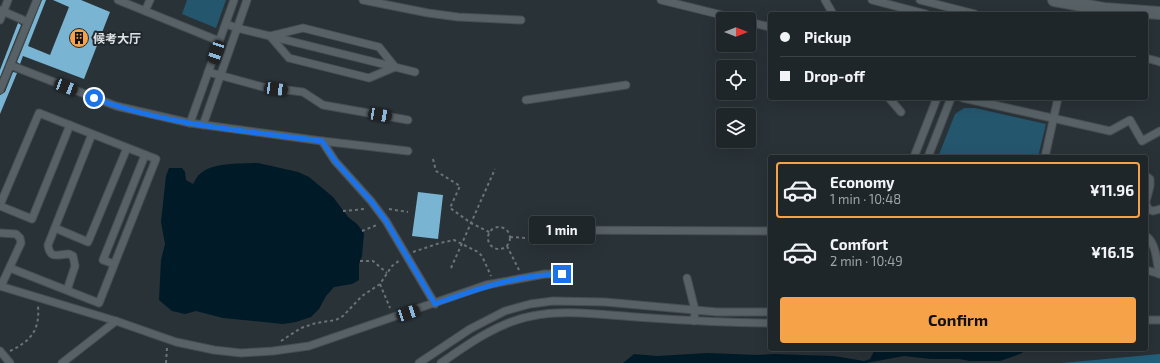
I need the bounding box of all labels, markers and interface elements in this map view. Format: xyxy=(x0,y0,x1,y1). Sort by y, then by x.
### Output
north arrow xyxy=(716,12,756,52)
map controls xyxy=(716,12,756,148)
building icon: 候考大厅 xyxy=(68,27,90,49)
text: Pickup xyxy=(804,28,851,46)
place label: 候考大厅 xyxy=(93,31,141,45)
car xyxy=(206,39,226,65)
button: locate xyxy=(716,60,756,100)
text: Drop-off xyxy=(804,67,865,85)
car xyxy=(53,77,79,97)
car xyxy=(263,82,289,96)
route start xyxy=(85,89,103,107)
car xyxy=(367,107,393,123)
button: layers xyxy=(716,108,756,148)
icon: car xyxy=(782,172,818,208)
text: Economy xyxy=(830,173,895,191)
text: ¥11.96 xyxy=(1090,181,1134,199)
text: 1 min · 10:48 xyxy=(830,191,901,207)
callout: 1 min xyxy=(529,216,595,244)
text: 1 min xyxy=(546,222,578,238)
icon: car xyxy=(782,234,818,270)
text: Comfort xyxy=(830,235,888,253)
text: ¥16.15 xyxy=(1091,243,1134,261)
text: 2 min · 10:49 xyxy=(830,253,903,269)
route end xyxy=(553,265,571,283)
button: Confirm xyxy=(780,297,1136,343)
car xyxy=(395,303,421,323)

